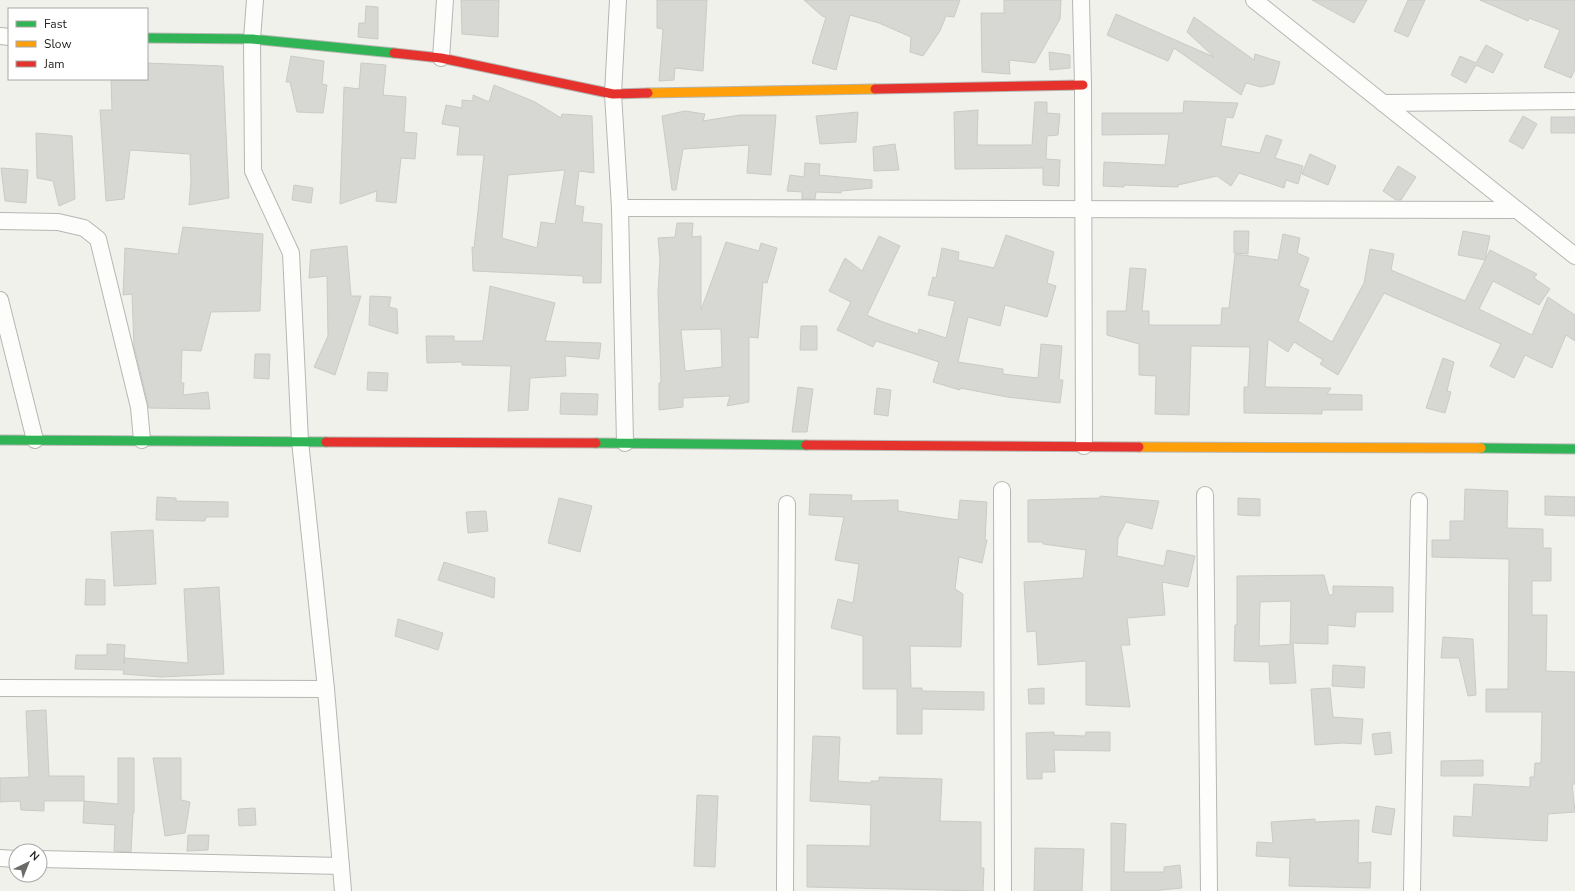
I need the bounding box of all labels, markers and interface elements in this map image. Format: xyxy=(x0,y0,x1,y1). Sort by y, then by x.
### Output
legend xyxy=(8,8,148,80)
text: Fast xyxy=(44,16,67,32)
text: Slow xyxy=(44,36,72,52)
text: Jam xyxy=(43,56,65,72)
north arrow xyxy=(8,843,48,883)
text: N xyxy=(26,848,43,864)

